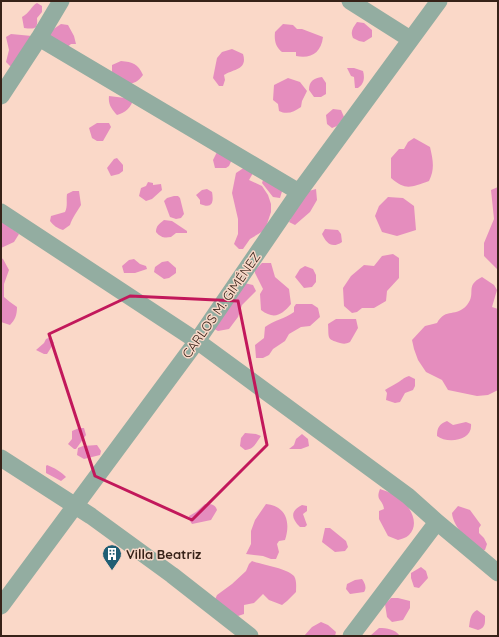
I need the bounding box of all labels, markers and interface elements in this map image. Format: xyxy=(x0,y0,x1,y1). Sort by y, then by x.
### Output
street label: CARLOS M. GIMÉNEZ xyxy=(178,249,264,361)
building icon: Villa Beatriz xyxy=(101,543,123,571)
place label: Villa Beatriz xyxy=(126,546,201,562)

